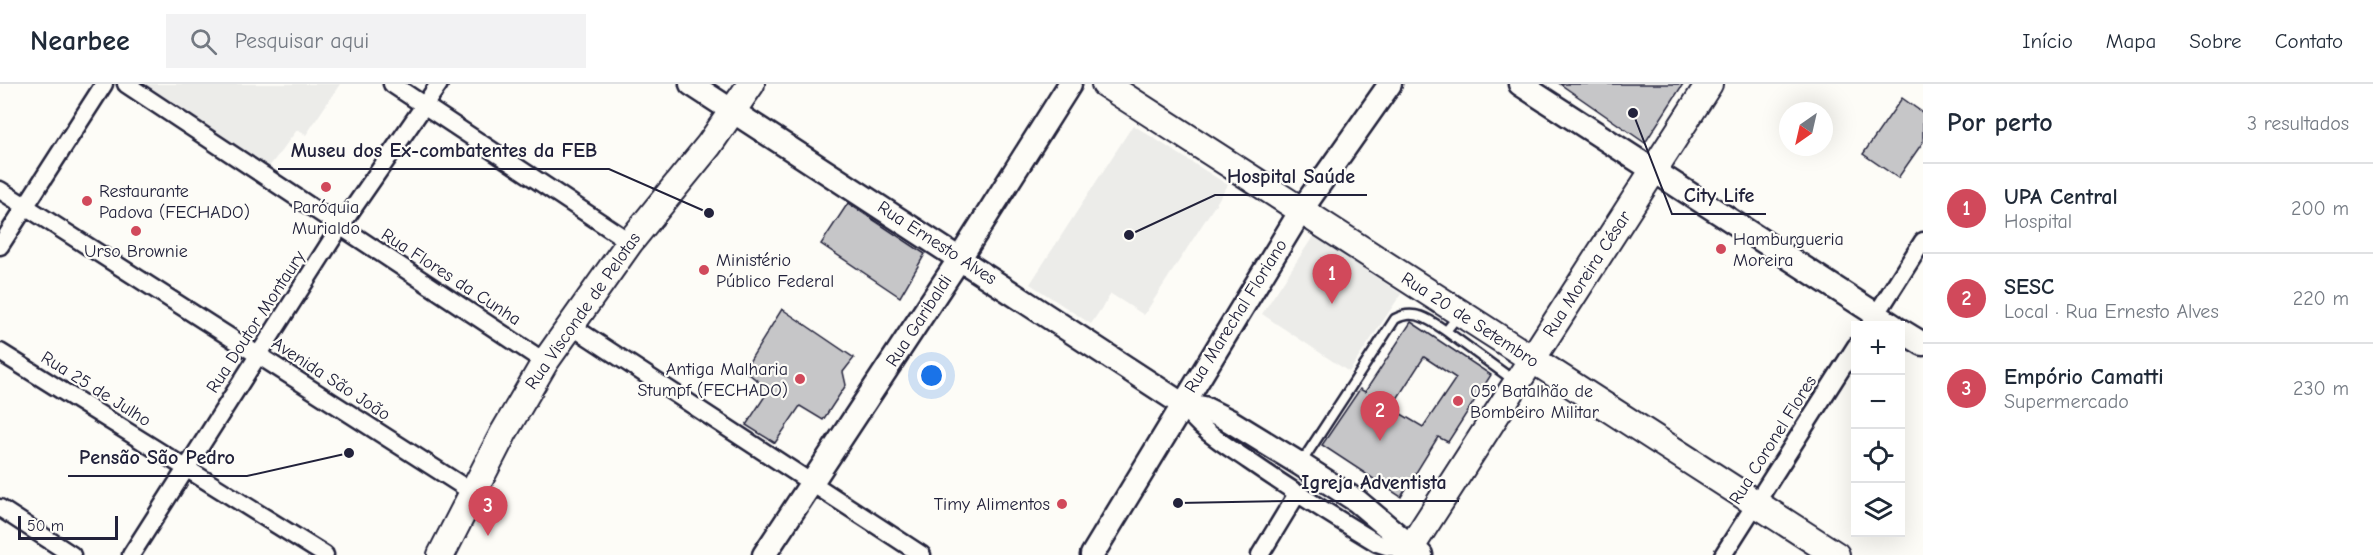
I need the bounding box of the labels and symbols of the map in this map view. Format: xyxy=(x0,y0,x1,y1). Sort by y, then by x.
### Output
north arrow xyxy=(1779,102,1833,156)
callout: Museu dos Ex-combatentes da FEB xyxy=(278,131,609,169)
text: Museu dos Ex-combatentes da FEB xyxy=(291,139,597,162)
callout: Hospital Saúde xyxy=(1215,157,1367,195)
text: Hospital Saúde xyxy=(1227,165,1355,188)
callout: City Life xyxy=(1672,176,1766,214)
marker: Paróquia Murialdo xyxy=(319,180,333,194)
place label: Restaurante Padova (FECHADO) xyxy=(99,181,250,223)
text: City Life xyxy=(1684,184,1755,207)
marker: Restaurante Padova (FECHADO) xyxy=(80,194,94,208)
place label: Paróquia Murialdo xyxy=(292,197,360,239)
street label: Rua Ernesto Alves xyxy=(873,197,1001,289)
street label: Rua Moreira César xyxy=(1538,206,1636,341)
marker: Urso Brownie xyxy=(129,224,143,238)
street label: Rua Flores da Cunha xyxy=(377,224,525,330)
street label: Rua Visconde de Pelotas xyxy=(521,228,645,394)
place label: Hamburgueria Moreira xyxy=(1733,229,1844,271)
street label: Rua Marechal Floriano xyxy=(1180,235,1292,397)
place label: Urso Brownie xyxy=(84,241,188,262)
marker: Hamburgueria Moreira xyxy=(1714,242,1728,256)
street label: Rua Doutor Montaury xyxy=(202,246,310,397)
place label: Ministério Público Federal xyxy=(716,250,834,292)
pin: 1 xyxy=(1312,254,1352,304)
marker: Ministério Público Federal xyxy=(697,263,711,277)
street label: Rua 20 de Setembro xyxy=(1397,268,1543,372)
street label: Rua Garibaldi xyxy=(882,271,956,371)
street label: Avenida São João xyxy=(268,333,394,425)
street label: Rua 25 de Julho xyxy=(37,347,155,431)
place label: Antiga Malharia Stumpf (FECHADO) xyxy=(637,359,788,401)
your location xyxy=(917,361,946,390)
marker: Antiga Malharia Stumpf (FECHADO) xyxy=(793,372,807,386)
street label: Rua Coronel Flores xyxy=(1725,372,1821,508)
place label: 05º Batalhão de Bombeiro Militar xyxy=(1470,381,1600,423)
pin: 2 xyxy=(1360,392,1400,441)
marker: 05º Batalhão de Bombeiro Militar xyxy=(1451,394,1465,408)
callout: Pensão São Pedro xyxy=(68,438,247,476)
text: Pensão São Pedro xyxy=(79,446,235,469)
callout: Igreja Adventista xyxy=(1290,463,1459,501)
text: Igreja Adventista xyxy=(1301,471,1447,494)
pin: 3 xyxy=(468,486,508,536)
place label: Timy Alimentos xyxy=(934,494,1050,515)
marker: Timy Alimentos xyxy=(1055,497,1069,511)
scale bar xyxy=(18,513,118,540)

